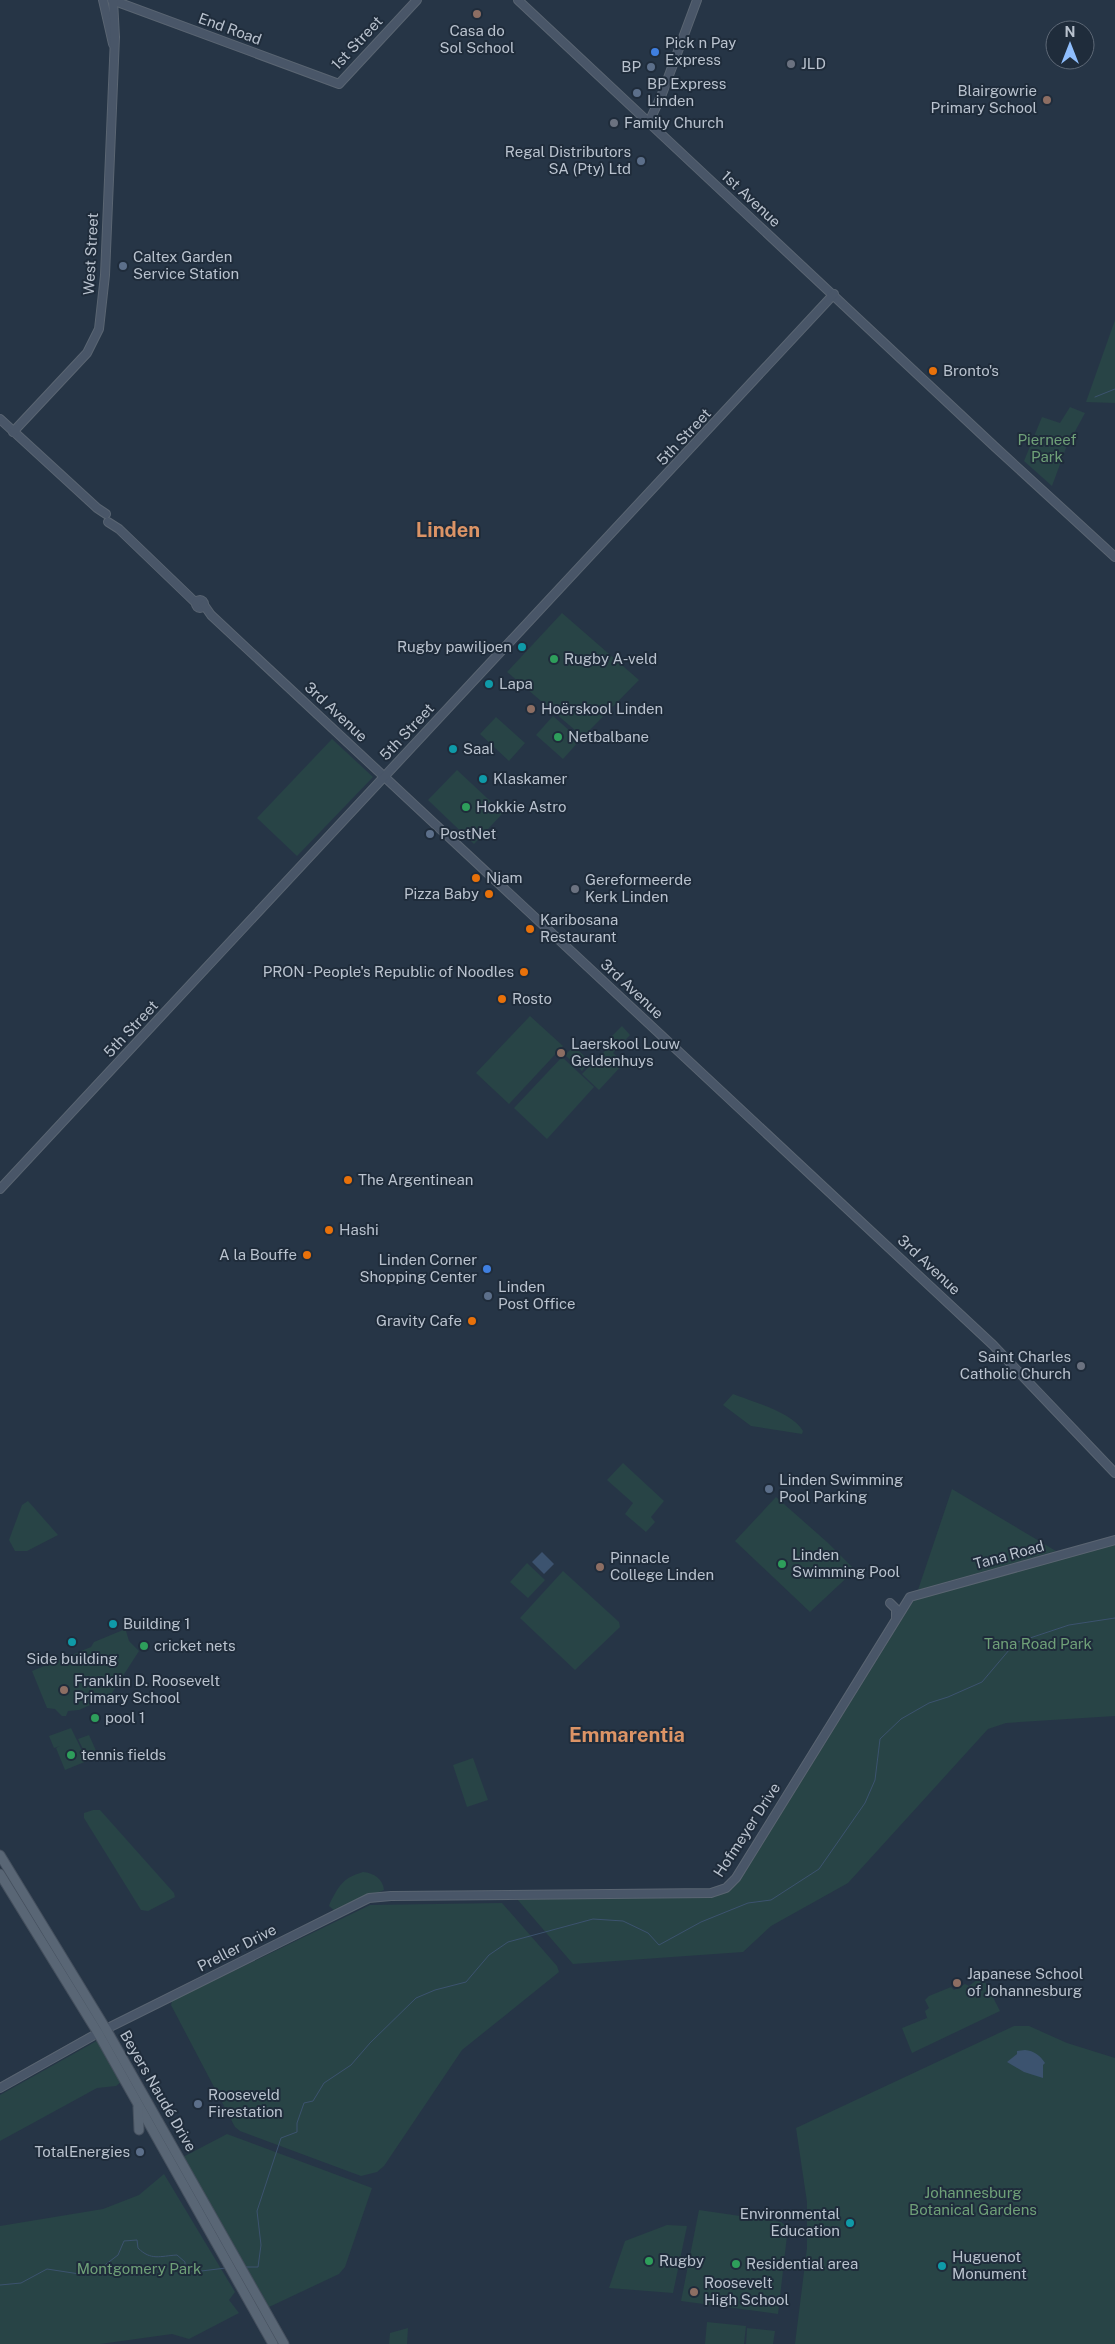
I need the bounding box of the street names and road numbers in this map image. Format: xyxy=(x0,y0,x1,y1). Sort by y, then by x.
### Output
street label: End Road xyxy=(196,9,264,48)
street label: 1st Street xyxy=(328,12,386,73)
street label: 1st Avenue xyxy=(718,167,784,230)
street label: West Street xyxy=(80,212,101,296)
street label: 5th Street xyxy=(653,405,714,469)
street label: 3rd Avenue xyxy=(302,678,371,745)
street label: 5th Street xyxy=(376,700,437,764)
street label: 3rd Avenue xyxy=(598,955,667,1022)
street label: 5th Street xyxy=(100,997,161,1061)
street label: 3rd Avenue xyxy=(895,1231,964,1298)
street label: Tana Road xyxy=(972,1537,1046,1572)
street label: Hofmeyer Drive xyxy=(710,1780,783,1880)
street label: Preller Drive xyxy=(195,1920,279,1975)
street label: Beyers Naudé Drive xyxy=(117,2027,200,2154)

